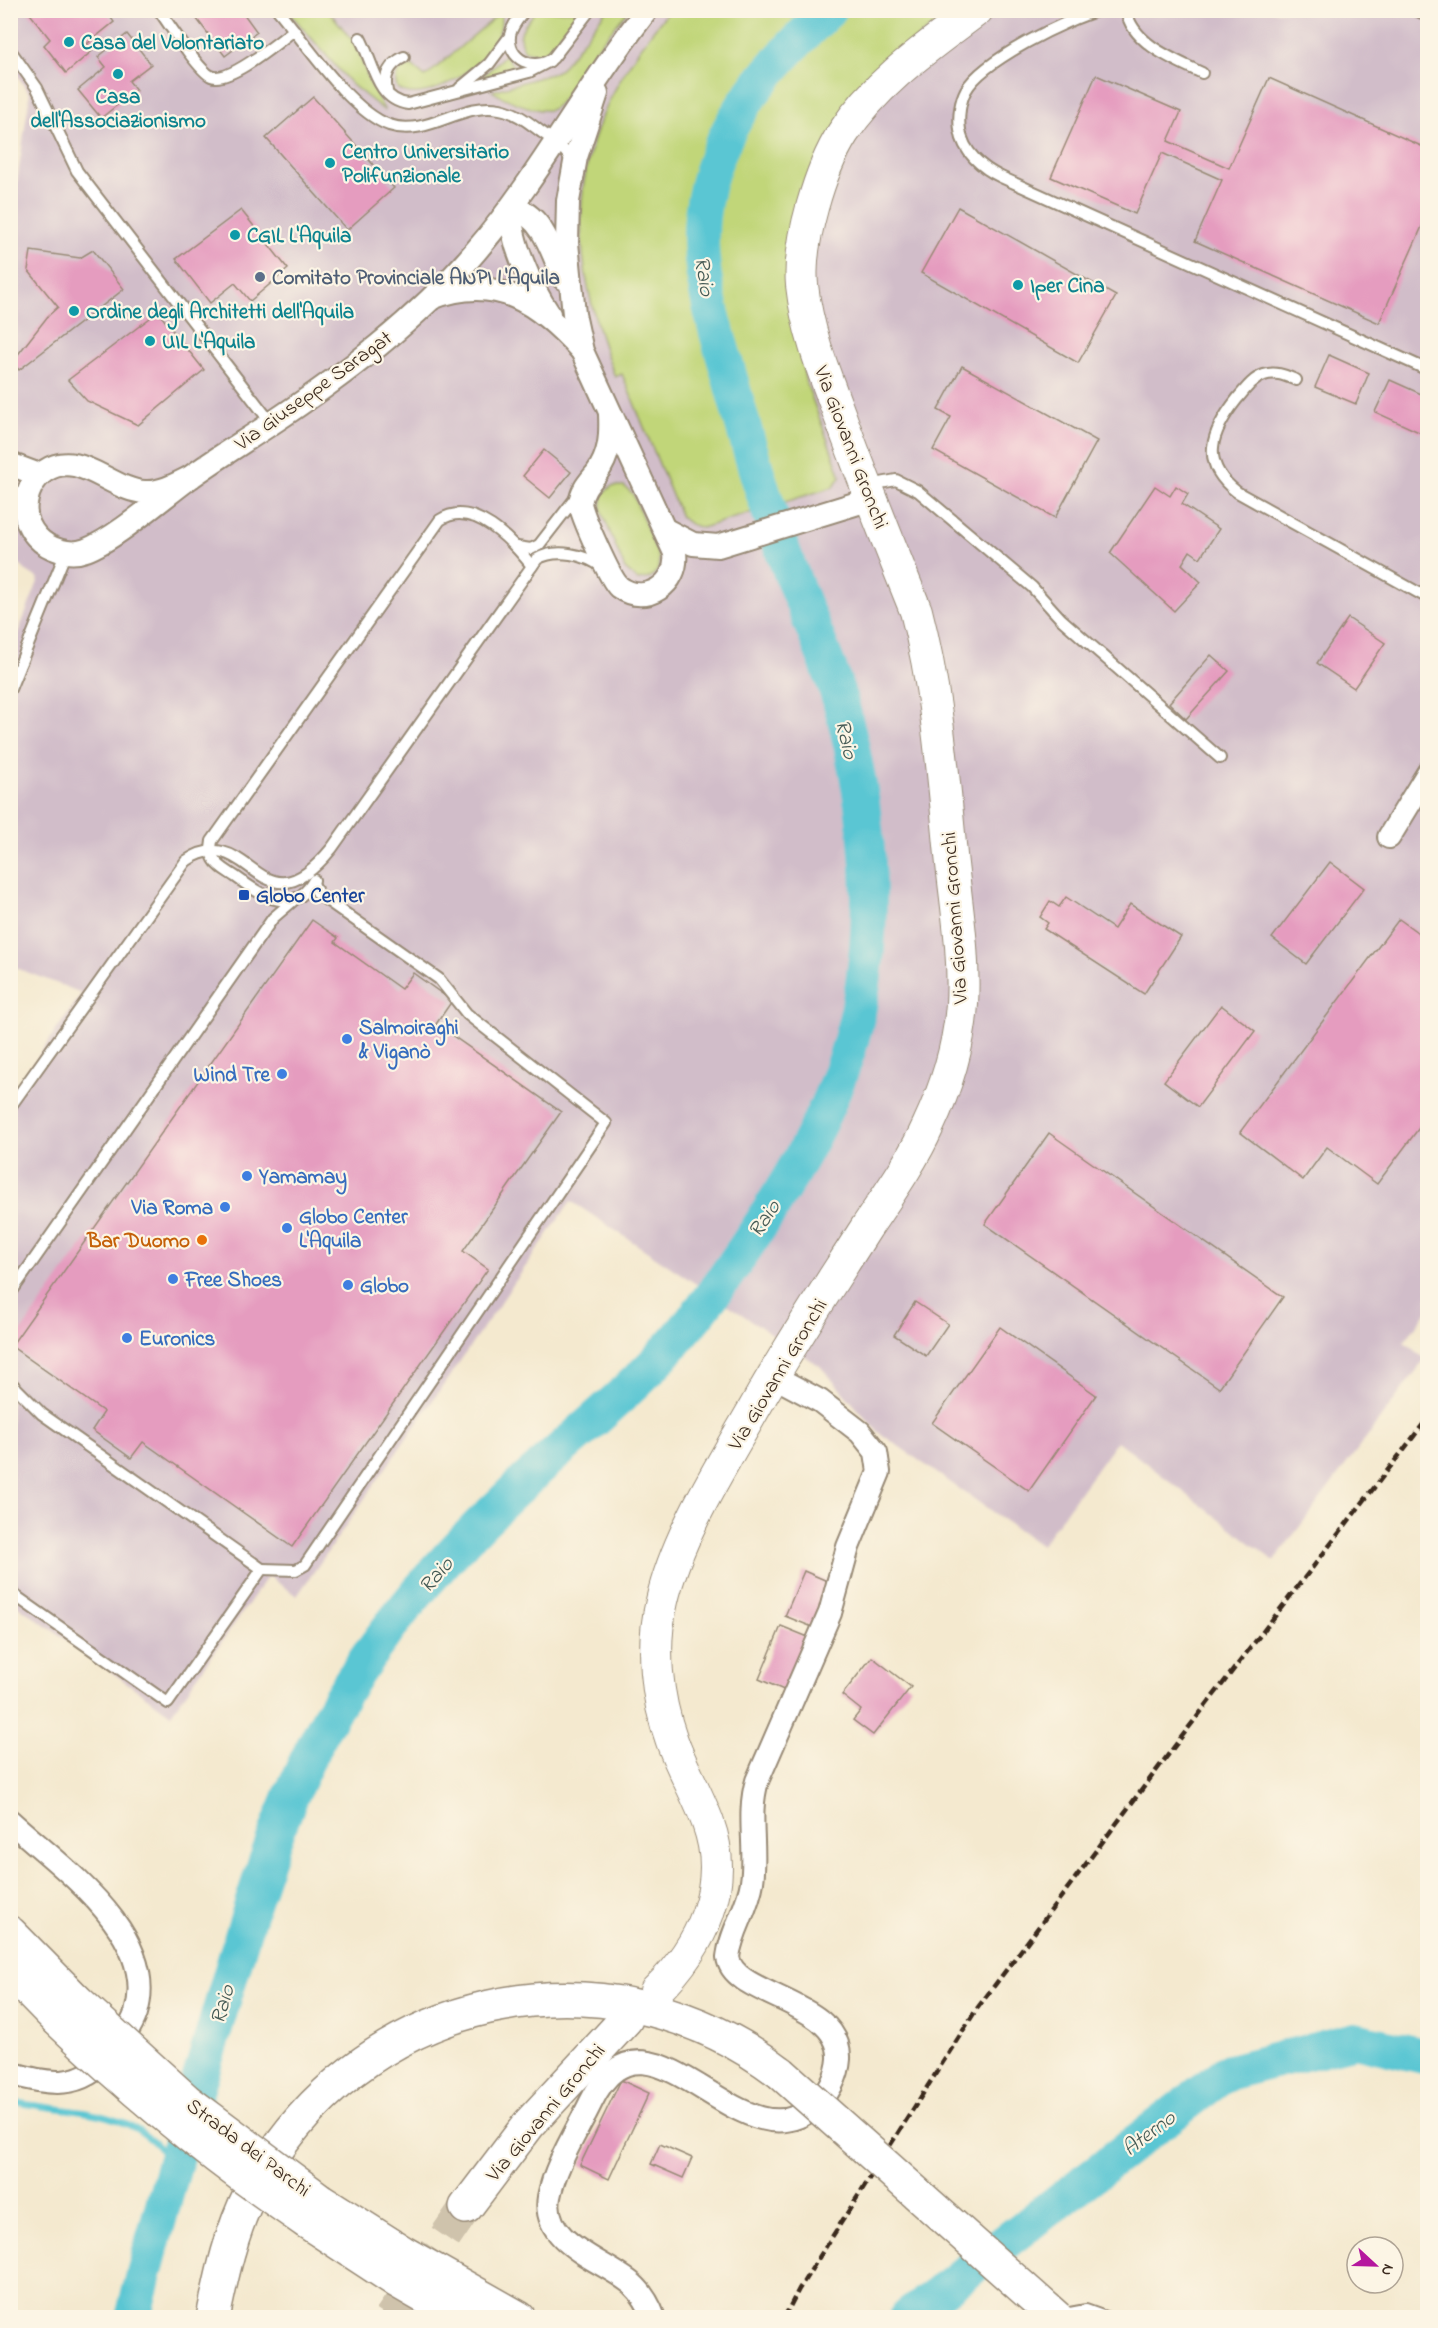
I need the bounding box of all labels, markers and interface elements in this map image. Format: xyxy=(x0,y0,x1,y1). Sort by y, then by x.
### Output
place label: Casa del Volontariato xyxy=(81,29,264,59)
marker: Casa del Volontariato xyxy=(62,35,76,49)
marker: Casa dell'Associazionismo xyxy=(111,67,125,81)
place label: Casa dell'Associazionismo xyxy=(30,83,206,137)
place label: Centro Universitario Polifunzionale xyxy=(342,138,509,192)
marker: Centro Universitario Polifunzionale xyxy=(323,156,337,170)
place label: CGIL L'Aquila xyxy=(247,222,351,252)
marker: CGIL L'Aquila xyxy=(228,228,242,242)
water label: Raio xyxy=(684,255,722,300)
place label: Comitato Provinciale ANPI L'Aquila xyxy=(272,264,560,294)
marker: Comitato Provinciale ANPI L'Aquila xyxy=(253,270,267,284)
place label: Iper Cina xyxy=(1030,272,1105,302)
marker: Iper Cina xyxy=(1011,278,1025,292)
place label: Ordine degli Architetti dell'Aquila xyxy=(86,298,354,330)
marker: Ordine degli Architetti dell'Aquila xyxy=(67,304,81,318)
street label: Via Giuseppe Saragat xyxy=(228,324,400,461)
place label: UIL L'Aquila xyxy=(162,328,255,358)
marker: UIL L'Aquila xyxy=(143,334,157,348)
street label: Via Giovanni Gronchi xyxy=(805,361,895,534)
water label: Raio xyxy=(825,717,865,764)
street label: Via Giovanni Gronchi xyxy=(935,831,977,1006)
place label: Globo Center xyxy=(256,882,365,912)
marker: Globo Center xyxy=(237,888,251,902)
place label: Salmoiraghi & Viganò xyxy=(358,1014,459,1070)
marker: Salmoiraghi & Viganò xyxy=(340,1032,354,1046)
place label: Wind Tre xyxy=(194,1061,271,1091)
marker: Wind Tre xyxy=(275,1067,289,1081)
place label: Yamamay xyxy=(258,1163,347,1195)
marker: Yamamay xyxy=(240,1169,254,1183)
water label: Raio xyxy=(741,1193,791,1245)
place label: Via Roma xyxy=(131,1194,213,1224)
marker: Via Roma xyxy=(218,1200,232,1214)
place label: Globo Center L'Aquila xyxy=(299,1203,408,1257)
marker: Globo Center L'Aquila xyxy=(280,1221,294,1235)
place label: Bar Duomo xyxy=(86,1227,190,1257)
marker: Bar Duomo xyxy=(195,1233,209,1247)
place label: Free Shoes xyxy=(184,1266,282,1296)
marker: Free Shoes xyxy=(166,1272,180,1286)
place label: Globo xyxy=(360,1272,409,1302)
marker: Globo xyxy=(341,1278,355,1292)
street label: Via Giovanni Gronchi xyxy=(721,1293,836,1457)
place label: Euronics xyxy=(139,1325,216,1355)
marker: Euronics xyxy=(120,1331,134,1345)
water label: Raio xyxy=(412,1549,463,1601)
water label: Raio xyxy=(203,1980,245,2028)
street label: Via Giovanni Gronchi xyxy=(479,2038,613,2190)
street label: Strada dei Parchi xyxy=(179,2092,316,2205)
water label: Aterno xyxy=(1116,2103,1185,2165)
north arrow xyxy=(1345,2235,1405,2295)
text: N xyxy=(1374,2260,1400,2280)

